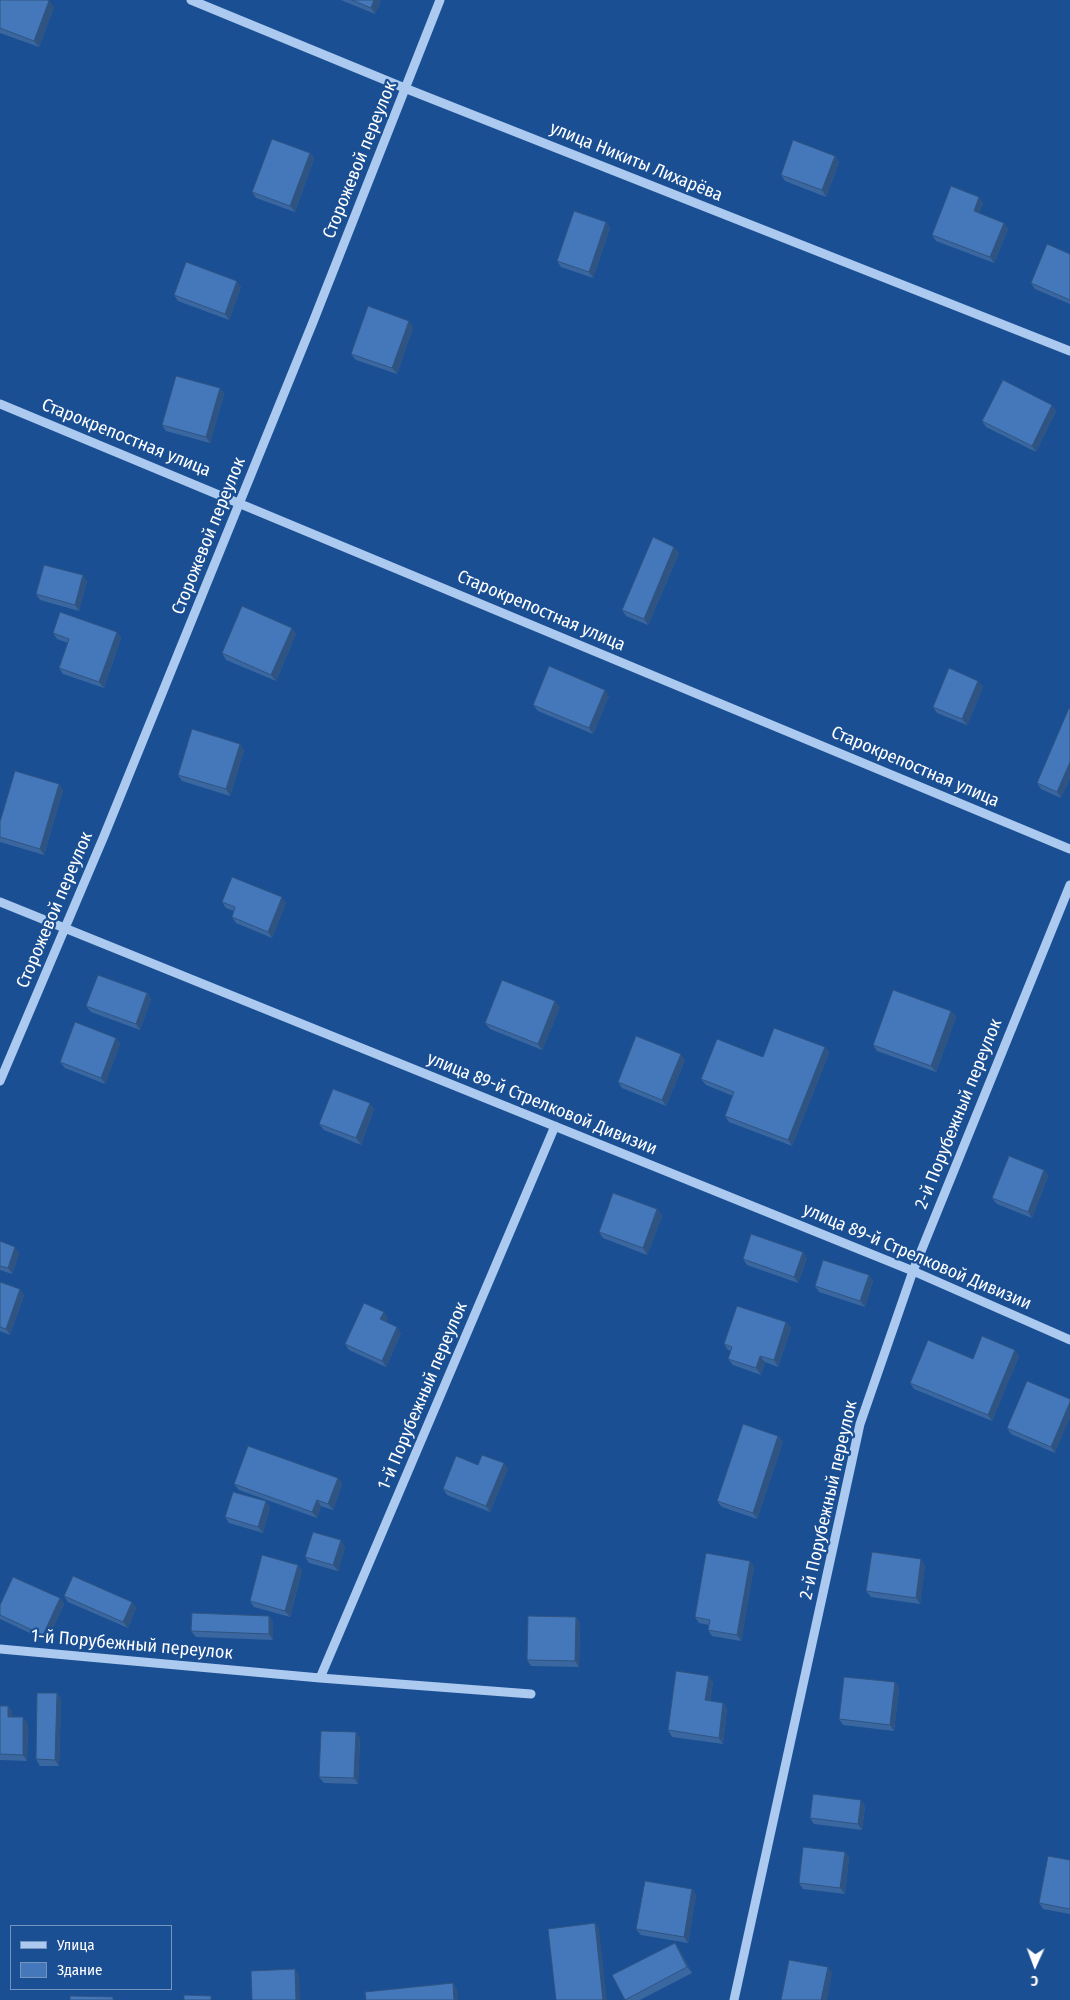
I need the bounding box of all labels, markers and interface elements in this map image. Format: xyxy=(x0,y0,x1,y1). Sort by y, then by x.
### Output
street label: Сторожевой переулок xyxy=(319,78,401,242)
street label: улица Никиты Лихарёва xyxy=(546,117,726,207)
street label: Старокрепостная улица xyxy=(38,394,214,482)
street label: Сторожевой переулок xyxy=(168,454,250,618)
street label: Старокрепостная улица xyxy=(454,566,628,656)
street label: Старокрепостная улица xyxy=(828,722,1002,812)
street label: Сторожевой переулок xyxy=(12,829,98,991)
street label: 2-й Порубежный переулок xyxy=(911,1016,1007,1212)
street label: улица 89-й Стрелковой Дивизии xyxy=(424,1048,660,1160)
street label: улица 89-й Стрелковой Дивизии xyxy=(799,1199,1035,1315)
street label: 1-й Порубежный переулок xyxy=(374,1299,472,1493)
street label: 2-й Порубежный переулок xyxy=(796,1399,862,1601)
street label: 1-й Порубежный переулок xyxy=(30,1625,234,1665)
legend xyxy=(10,1925,172,1990)
text: Улица xyxy=(57,1936,95,1954)
north arrow xyxy=(1010,1940,1060,1990)
text: Здание xyxy=(57,1961,103,1979)
text: С xyxy=(1030,1972,1038,1989)

